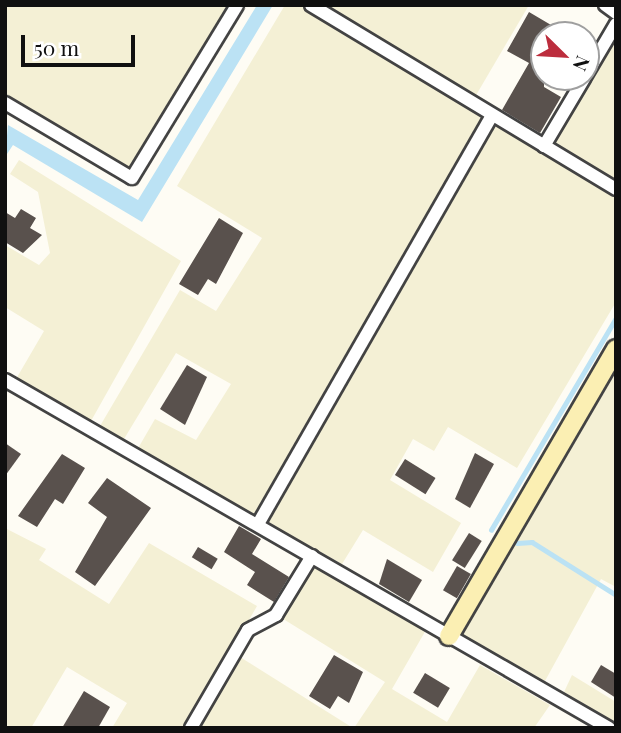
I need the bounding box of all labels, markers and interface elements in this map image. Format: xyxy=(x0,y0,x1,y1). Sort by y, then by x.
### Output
scale bar xyxy=(24,21,138,65)
north arrow xyxy=(530,21,600,91)
text: 50 m xyxy=(34,33,79,61)
text: N xyxy=(568,52,597,75)

